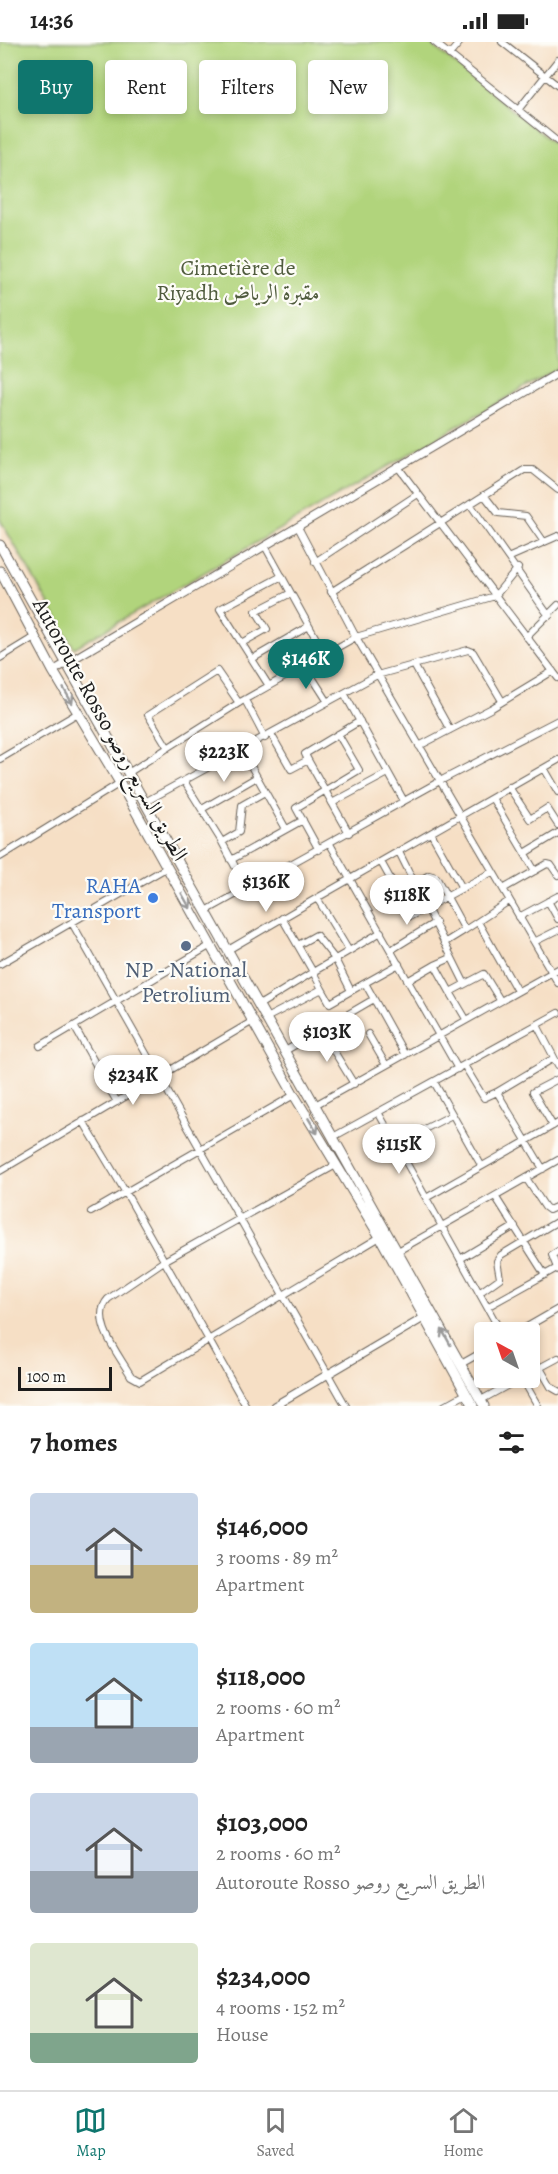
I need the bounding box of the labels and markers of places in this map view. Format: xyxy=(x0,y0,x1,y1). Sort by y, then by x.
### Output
pin: $146K xyxy=(264,639,348,690)
pin: $223K xyxy=(182,732,266,783)
pin: $136K xyxy=(224,862,308,913)
place label: RAHA Transport xyxy=(52,871,142,926)
pin: $118K xyxy=(365,875,449,926)
marker: RAHA Transport xyxy=(146,891,160,905)
marker: NP - National Petrolium xyxy=(179,939,193,953)
place label: NP - National Petrolium xyxy=(125,955,247,1010)
pin: $103K xyxy=(285,1012,369,1063)
pin: $234K xyxy=(91,1055,175,1106)
pin: $115K xyxy=(357,1124,441,1175)

